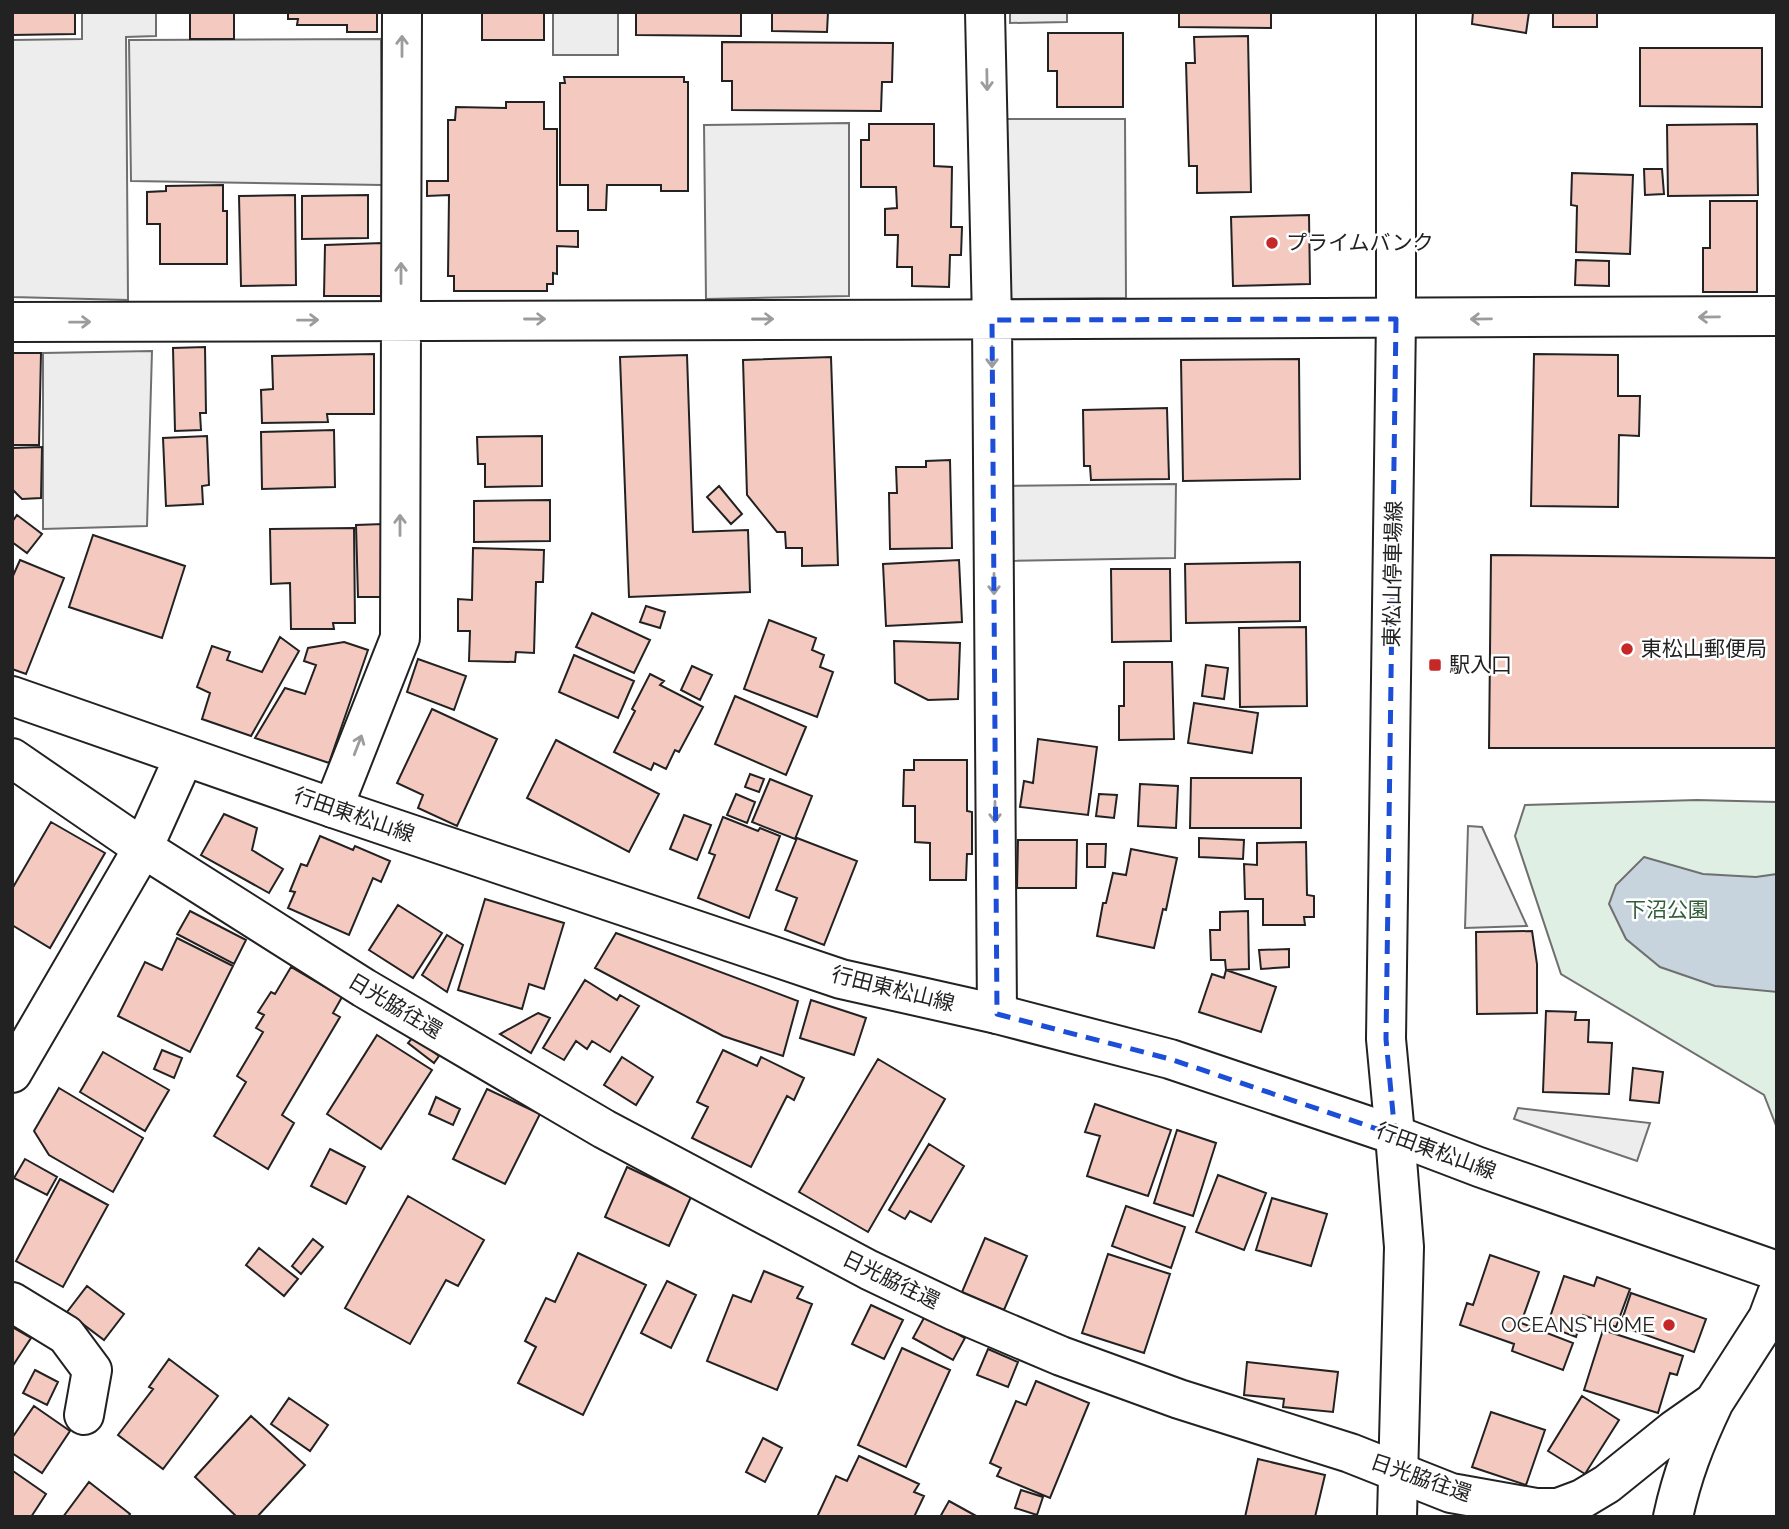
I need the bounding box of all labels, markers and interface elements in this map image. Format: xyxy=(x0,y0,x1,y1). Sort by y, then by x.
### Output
one-way arrow xyxy=(395,34,409,57)
one-way arrow xyxy=(980,69,994,92)
place label: プライムバンク xyxy=(1286,230,1434,255)
marker: プライムバンク xyxy=(1264,235,1280,251)
one-way arrow xyxy=(394,262,408,285)
one-way arrow xyxy=(1697,310,1720,324)
one-way arrow xyxy=(524,312,547,326)
one-way arrow xyxy=(751,312,774,326)
one-way arrow xyxy=(296,313,319,327)
one-way arrow xyxy=(1470,313,1493,326)
one-way arrow xyxy=(69,315,92,329)
one-way arrow xyxy=(985,345,999,368)
street label: 東松山停車場線 xyxy=(1379,500,1406,648)
one-way arrow xyxy=(393,514,407,537)
one-way arrow xyxy=(987,573,1001,596)
place label: 東松山郵便局 xyxy=(1641,636,1767,661)
marker: 東松山郵便局 xyxy=(1619,641,1635,657)
place label: 駅入口 xyxy=(1449,652,1512,677)
marker: 駅入口 xyxy=(1427,657,1443,673)
one-way arrow xyxy=(353,734,366,756)
street label: 行田東松山線 xyxy=(291,782,418,847)
one-way arrow xyxy=(988,800,1002,823)
park label: 下沼公園 xyxy=(1625,897,1709,922)
street label: 行田東松山線 xyxy=(829,961,957,1016)
street label: 日光脇往還 xyxy=(344,968,447,1043)
street label: 行田東松山線 xyxy=(1373,1117,1500,1184)
street label: 日光脇往還 xyxy=(839,1245,944,1314)
place label: OCEANS HOME xyxy=(1501,1312,1655,1337)
marker: OCEANS HOME xyxy=(1661,1317,1677,1333)
street label: 日光脇往還 xyxy=(1367,1449,1475,1506)

